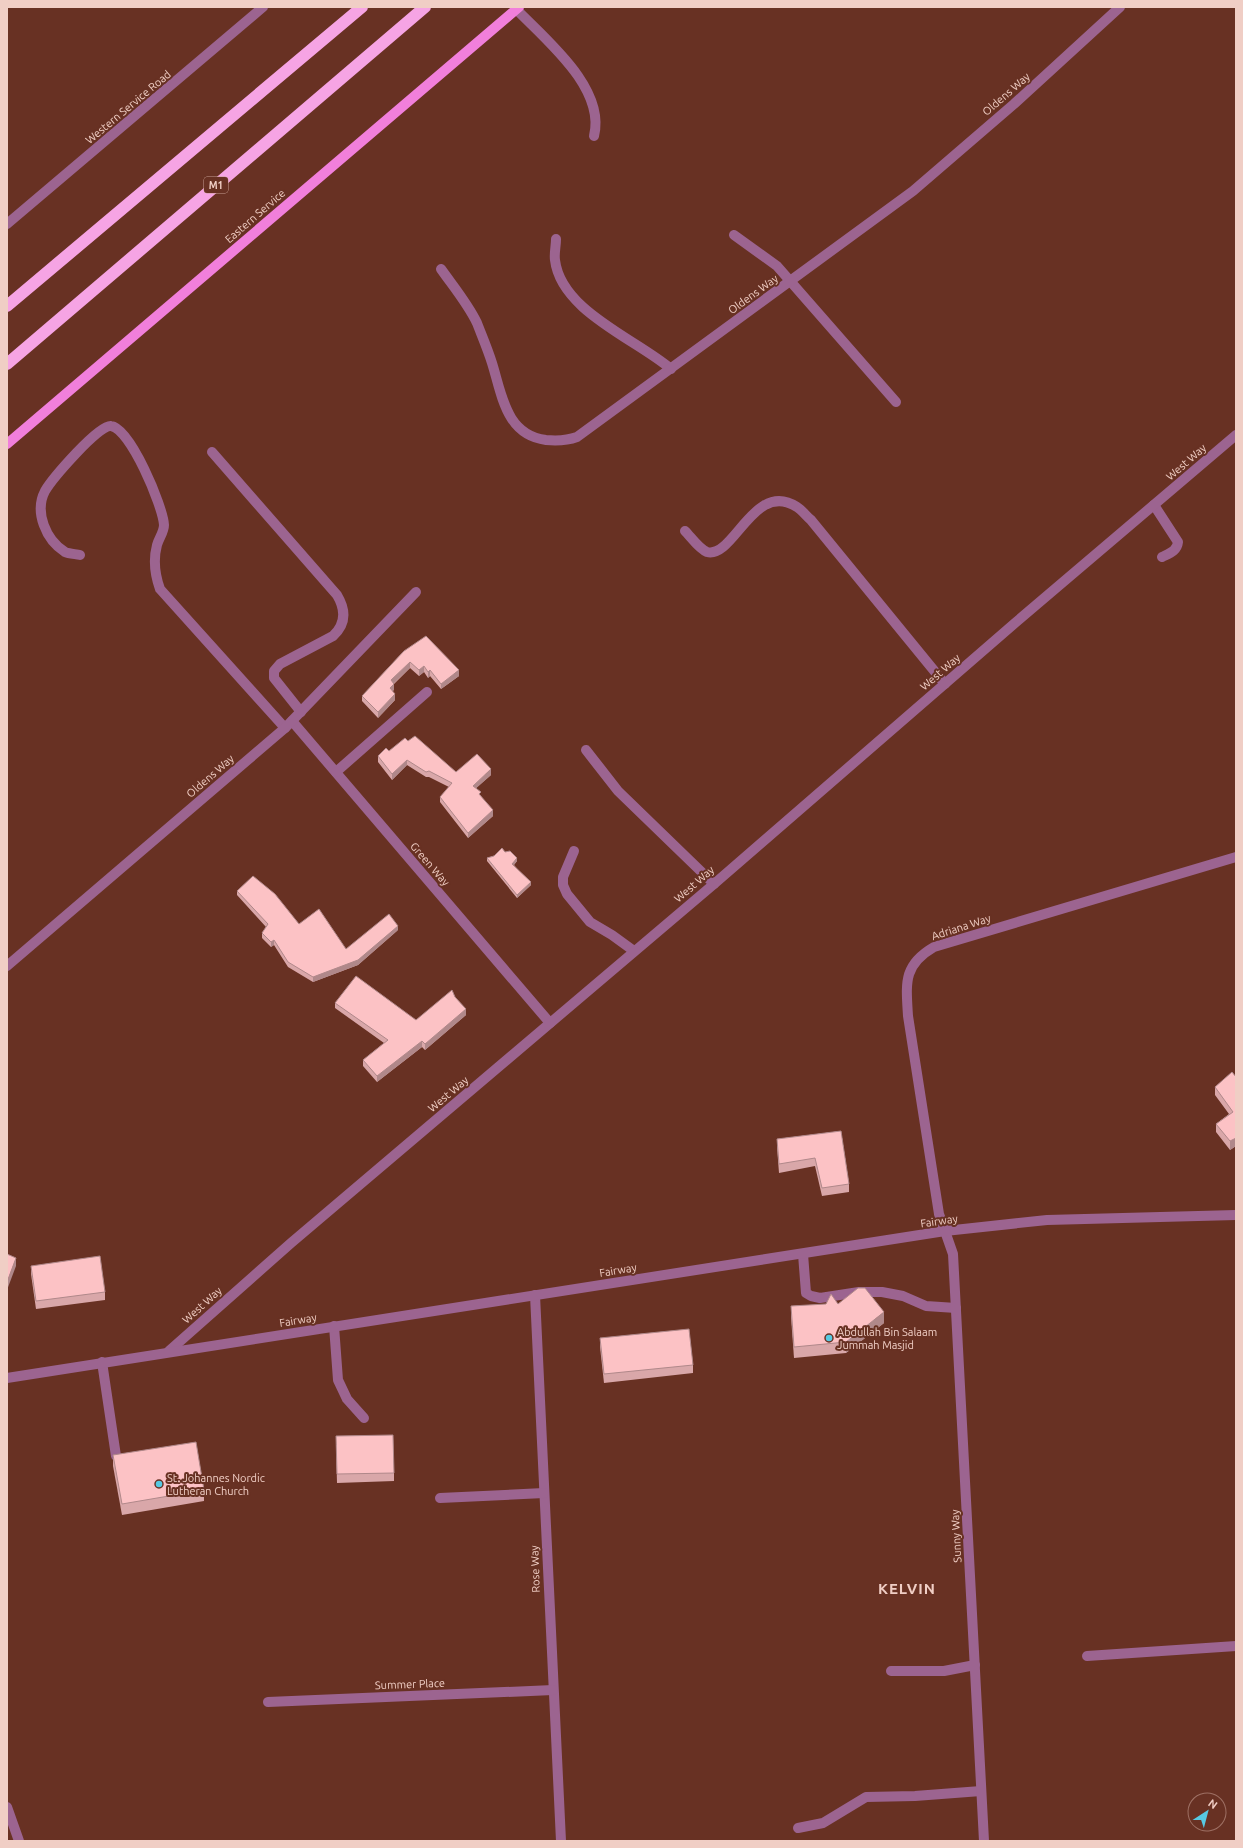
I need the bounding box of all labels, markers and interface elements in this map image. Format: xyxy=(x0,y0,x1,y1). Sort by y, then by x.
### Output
street label: Western Service Road xyxy=(83,68,173,146)
street label: Oldens Way xyxy=(980,70,1032,118)
road number: M1 xyxy=(204,177,228,193)
street label: Eastern Service xyxy=(223,187,287,245)
street label: Oldens Way xyxy=(726,272,781,316)
street label: West Way xyxy=(1164,441,1209,482)
street label: West Way xyxy=(918,651,963,692)
street label: Oldens Way xyxy=(184,752,236,800)
street label: Green Way xyxy=(408,840,452,889)
street label: West Way xyxy=(672,863,717,904)
street label: Adriana Way xyxy=(930,912,993,942)
street label: West Way xyxy=(426,1073,471,1114)
street label: Fairway xyxy=(920,1212,959,1230)
street label: Fairway xyxy=(599,1261,638,1279)
street label: West Way xyxy=(180,1284,225,1326)
street label: Fairway xyxy=(279,1311,318,1329)
place label: Abdullah Bin Salaam Jummah Masjid xyxy=(837,1326,937,1351)
marker: Abdullah Bin Salaam Jummah Masjid xyxy=(824,1333,834,1343)
place label: St. Johannes Nordic Lutheran Church xyxy=(167,1472,265,1497)
marker: St. Johannes Nordic Lutheran Church xyxy=(154,1479,164,1489)
street label: Sunny Way xyxy=(949,1508,963,1563)
street label: Rose Way xyxy=(528,1544,542,1593)
district label: KELVIN xyxy=(878,1580,936,1597)
street label: Summer Place xyxy=(375,1677,445,1691)
north arrow xyxy=(1187,1792,1227,1832)
text: N xyxy=(1206,1797,1220,1811)

